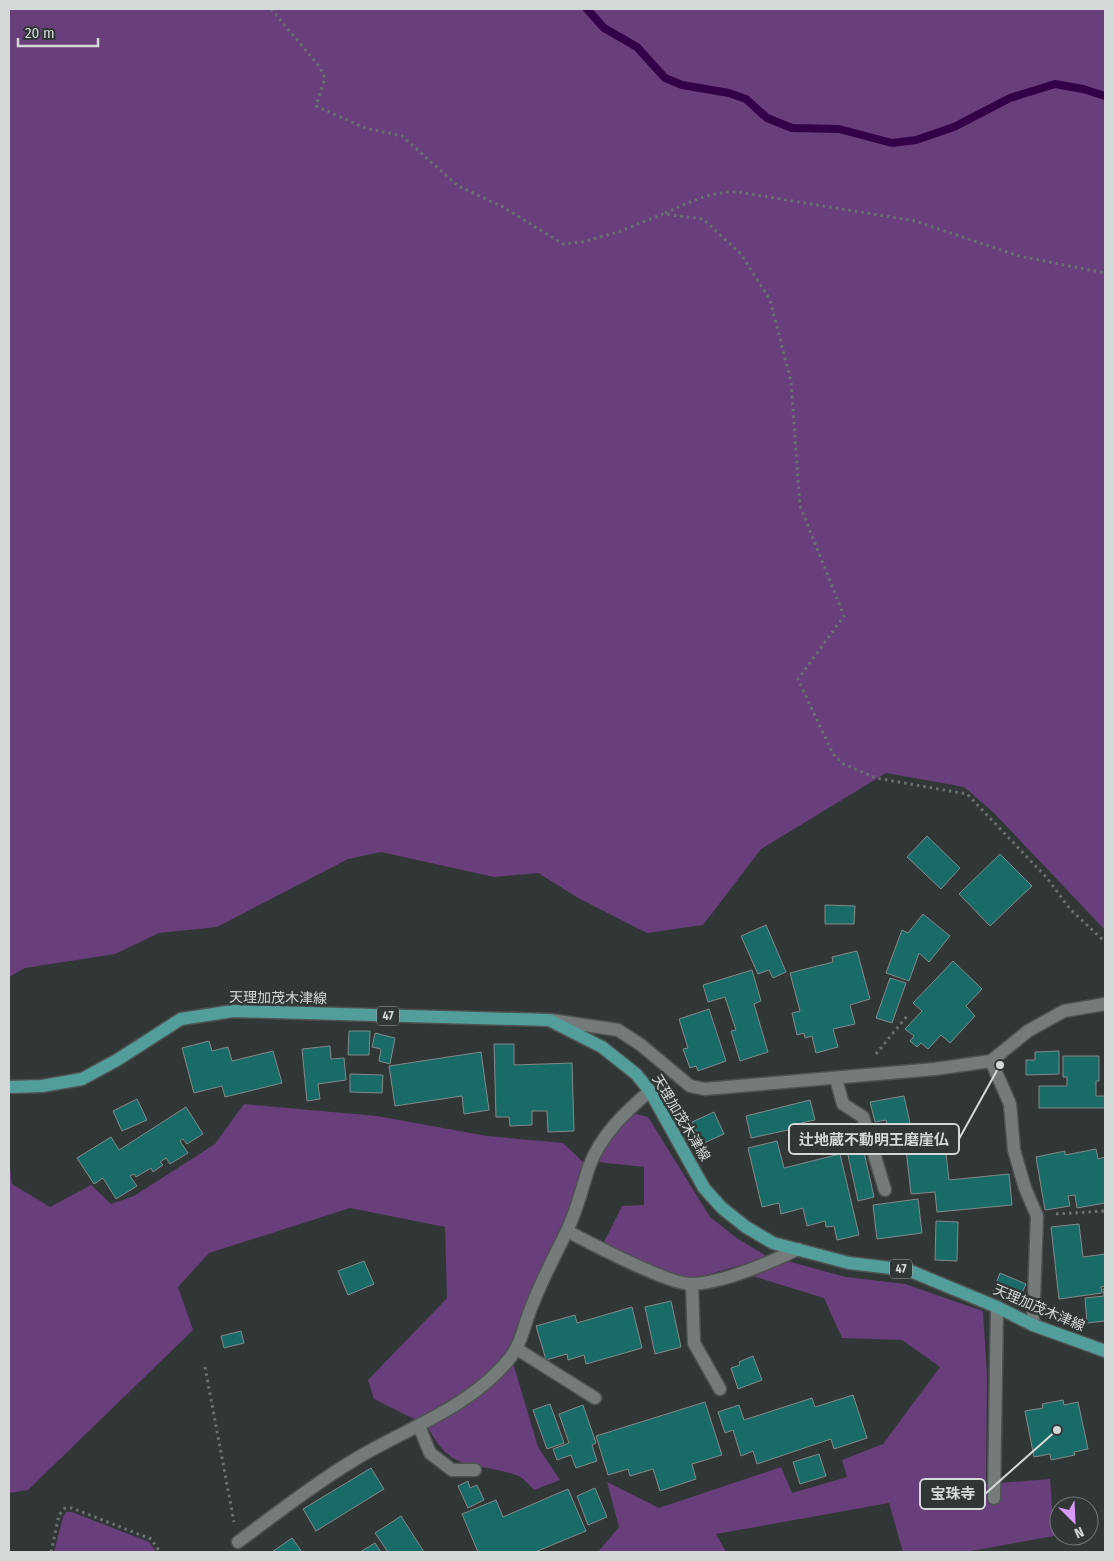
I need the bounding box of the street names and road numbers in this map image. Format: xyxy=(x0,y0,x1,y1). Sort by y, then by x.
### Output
street label: 天理加茂木津線 xyxy=(229,989,327,1007)
road number: 47 xyxy=(377,1006,399,1026)
street label: 天理加茂木津線 xyxy=(648,1072,714,1164)
road number: 47 xyxy=(890,1260,912,1278)
street label: 天理加茂木津線 xyxy=(991,1281,1087,1335)

